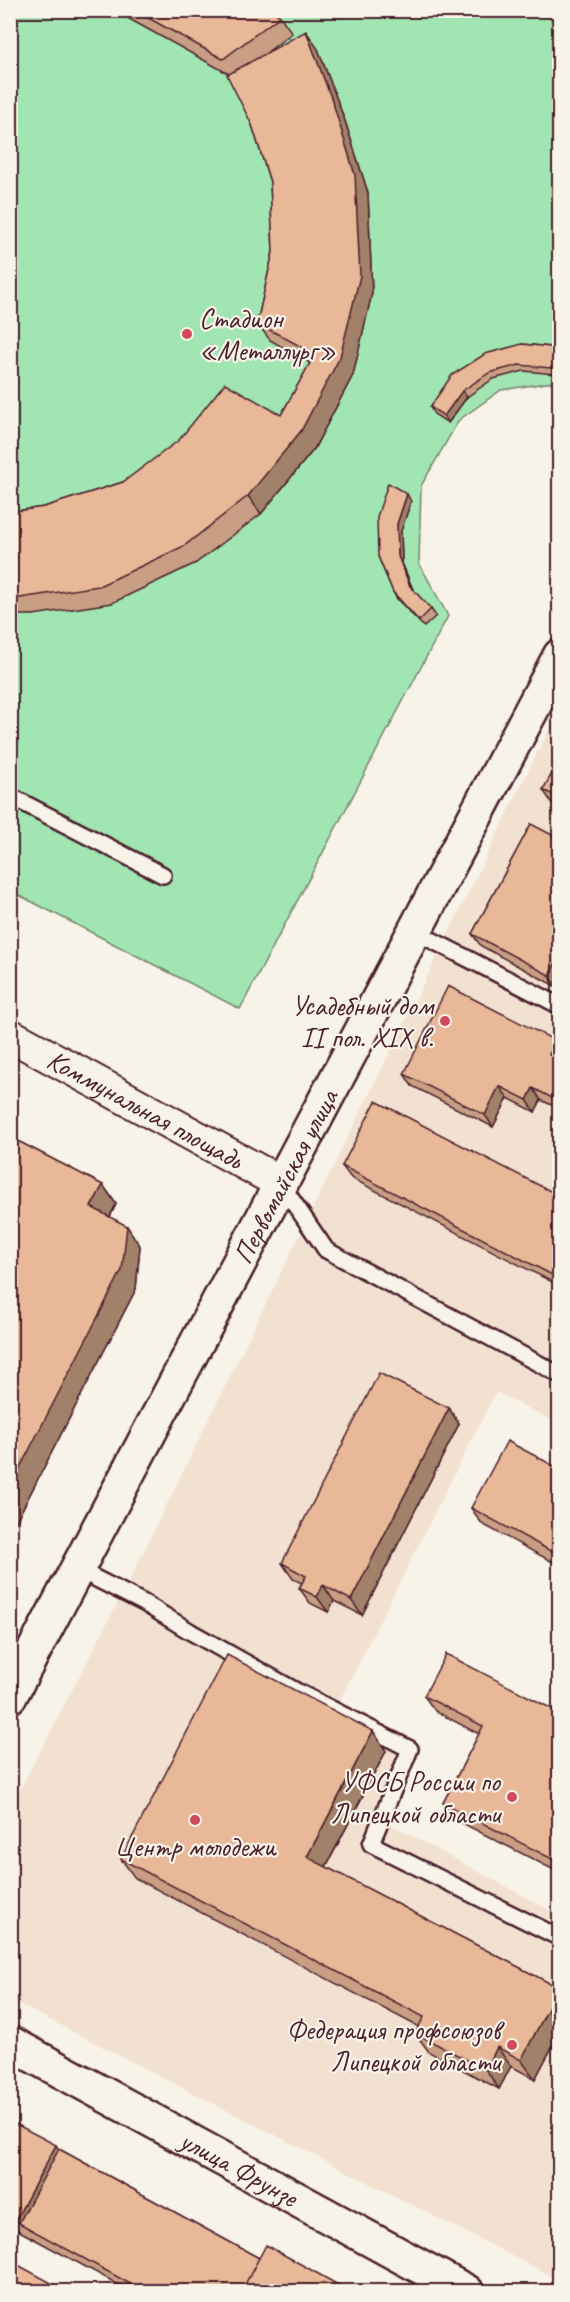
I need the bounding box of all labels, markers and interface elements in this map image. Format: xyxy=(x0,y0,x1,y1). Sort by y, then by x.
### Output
place label: Стадион «Металлург» xyxy=(199,301,336,368)
marker: Стадион «Металлург» xyxy=(180,327,194,341)
place label: Усадебный дом II пол. XIX в. xyxy=(291,988,436,1055)
marker: Усадебный дом II пол. XIX в. xyxy=(438,1014,452,1028)
street label: Коммунальная площадь xyxy=(41,1041,251,1177)
street label: Первомайская улица xyxy=(225,1082,346,1269)
place label: УФСБ России по Липецкой области xyxy=(331,1764,503,1831)
marker: УФСБ России по Липецкой области xyxy=(505,1790,519,1804)
marker: Центр молодежи xyxy=(188,1813,202,1827)
place label: Центр молодежи xyxy=(115,1829,277,1864)
place label: Федерация профсоюзов Липецкой области xyxy=(286,2012,505,2079)
marker: Федерация профсоюзов Липецкой области xyxy=(505,2038,519,2052)
street label: улица Фрунзе xyxy=(173,2121,306,2215)

